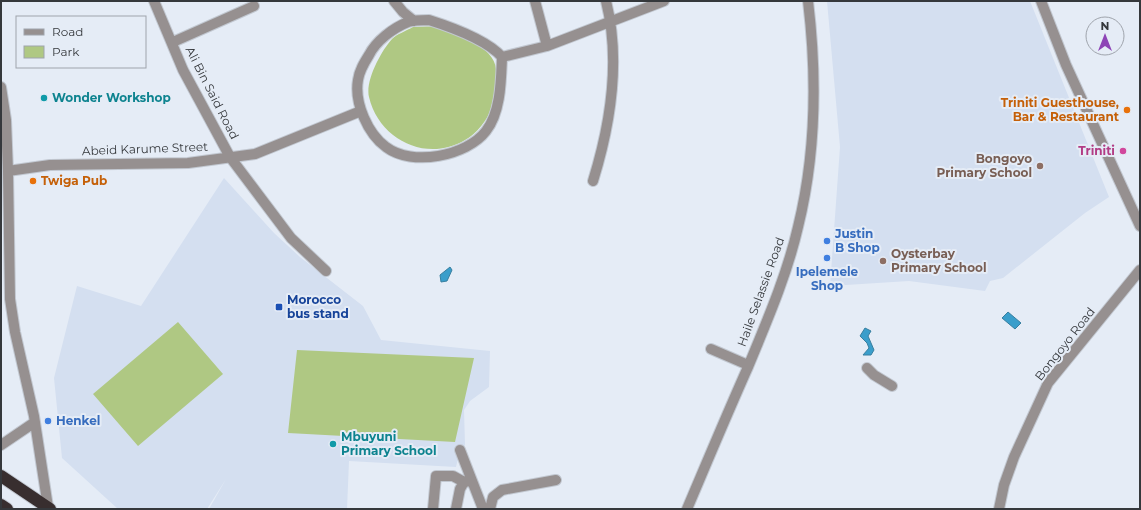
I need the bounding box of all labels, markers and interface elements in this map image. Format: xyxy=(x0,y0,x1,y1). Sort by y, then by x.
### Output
legend xyxy=(16,16,146,68)
north arrow xyxy=(1085,16,1125,56)
text: N xyxy=(1101,19,1109,33)
text: Road xyxy=(52,24,83,39)
text: Park xyxy=(52,44,80,59)
street label: Ali Bin Said Road xyxy=(183,44,242,142)
place label: Wonder Workshop xyxy=(52,90,171,105)
marker: Wonder Workshop xyxy=(39,93,49,103)
place label: Triniti Guesthouse, Bar & Restaurant xyxy=(1001,95,1120,124)
marker: Triniti Guesthouse, Bar & Restaurant xyxy=(1122,105,1132,115)
street label: Abeid Karume Street xyxy=(82,139,208,158)
place label: Triniti xyxy=(1078,143,1115,158)
marker: Triniti xyxy=(1118,146,1128,156)
place label: Bongoyo Primary School xyxy=(936,151,1032,180)
marker: Bongoyo Primary School xyxy=(1035,161,1045,171)
place label: Twiga Pub xyxy=(41,173,107,188)
marker: Twiga Pub xyxy=(28,176,38,186)
place label: Justin B Shop xyxy=(834,226,880,255)
street label: Haile Selassie Road xyxy=(734,235,787,349)
marker: Justin B Shop xyxy=(822,236,832,246)
place label: Oysterbay Primary School xyxy=(891,246,987,275)
marker: Ipelemele Shop xyxy=(822,253,832,263)
marker: Oysterbay Primary School xyxy=(878,256,888,266)
place label: Ipelemele Shop xyxy=(796,264,859,293)
place label: Morocco bus stand xyxy=(287,292,349,321)
marker: Morocco bus stand xyxy=(274,302,284,312)
street label: Bongoyo Road xyxy=(1031,304,1098,383)
place label: Henkel xyxy=(56,413,100,428)
marker: Henkel xyxy=(43,416,53,426)
place label: Mbuyuni Primary School xyxy=(341,429,437,458)
marker: Mbuyuni Primary School xyxy=(328,439,338,449)

